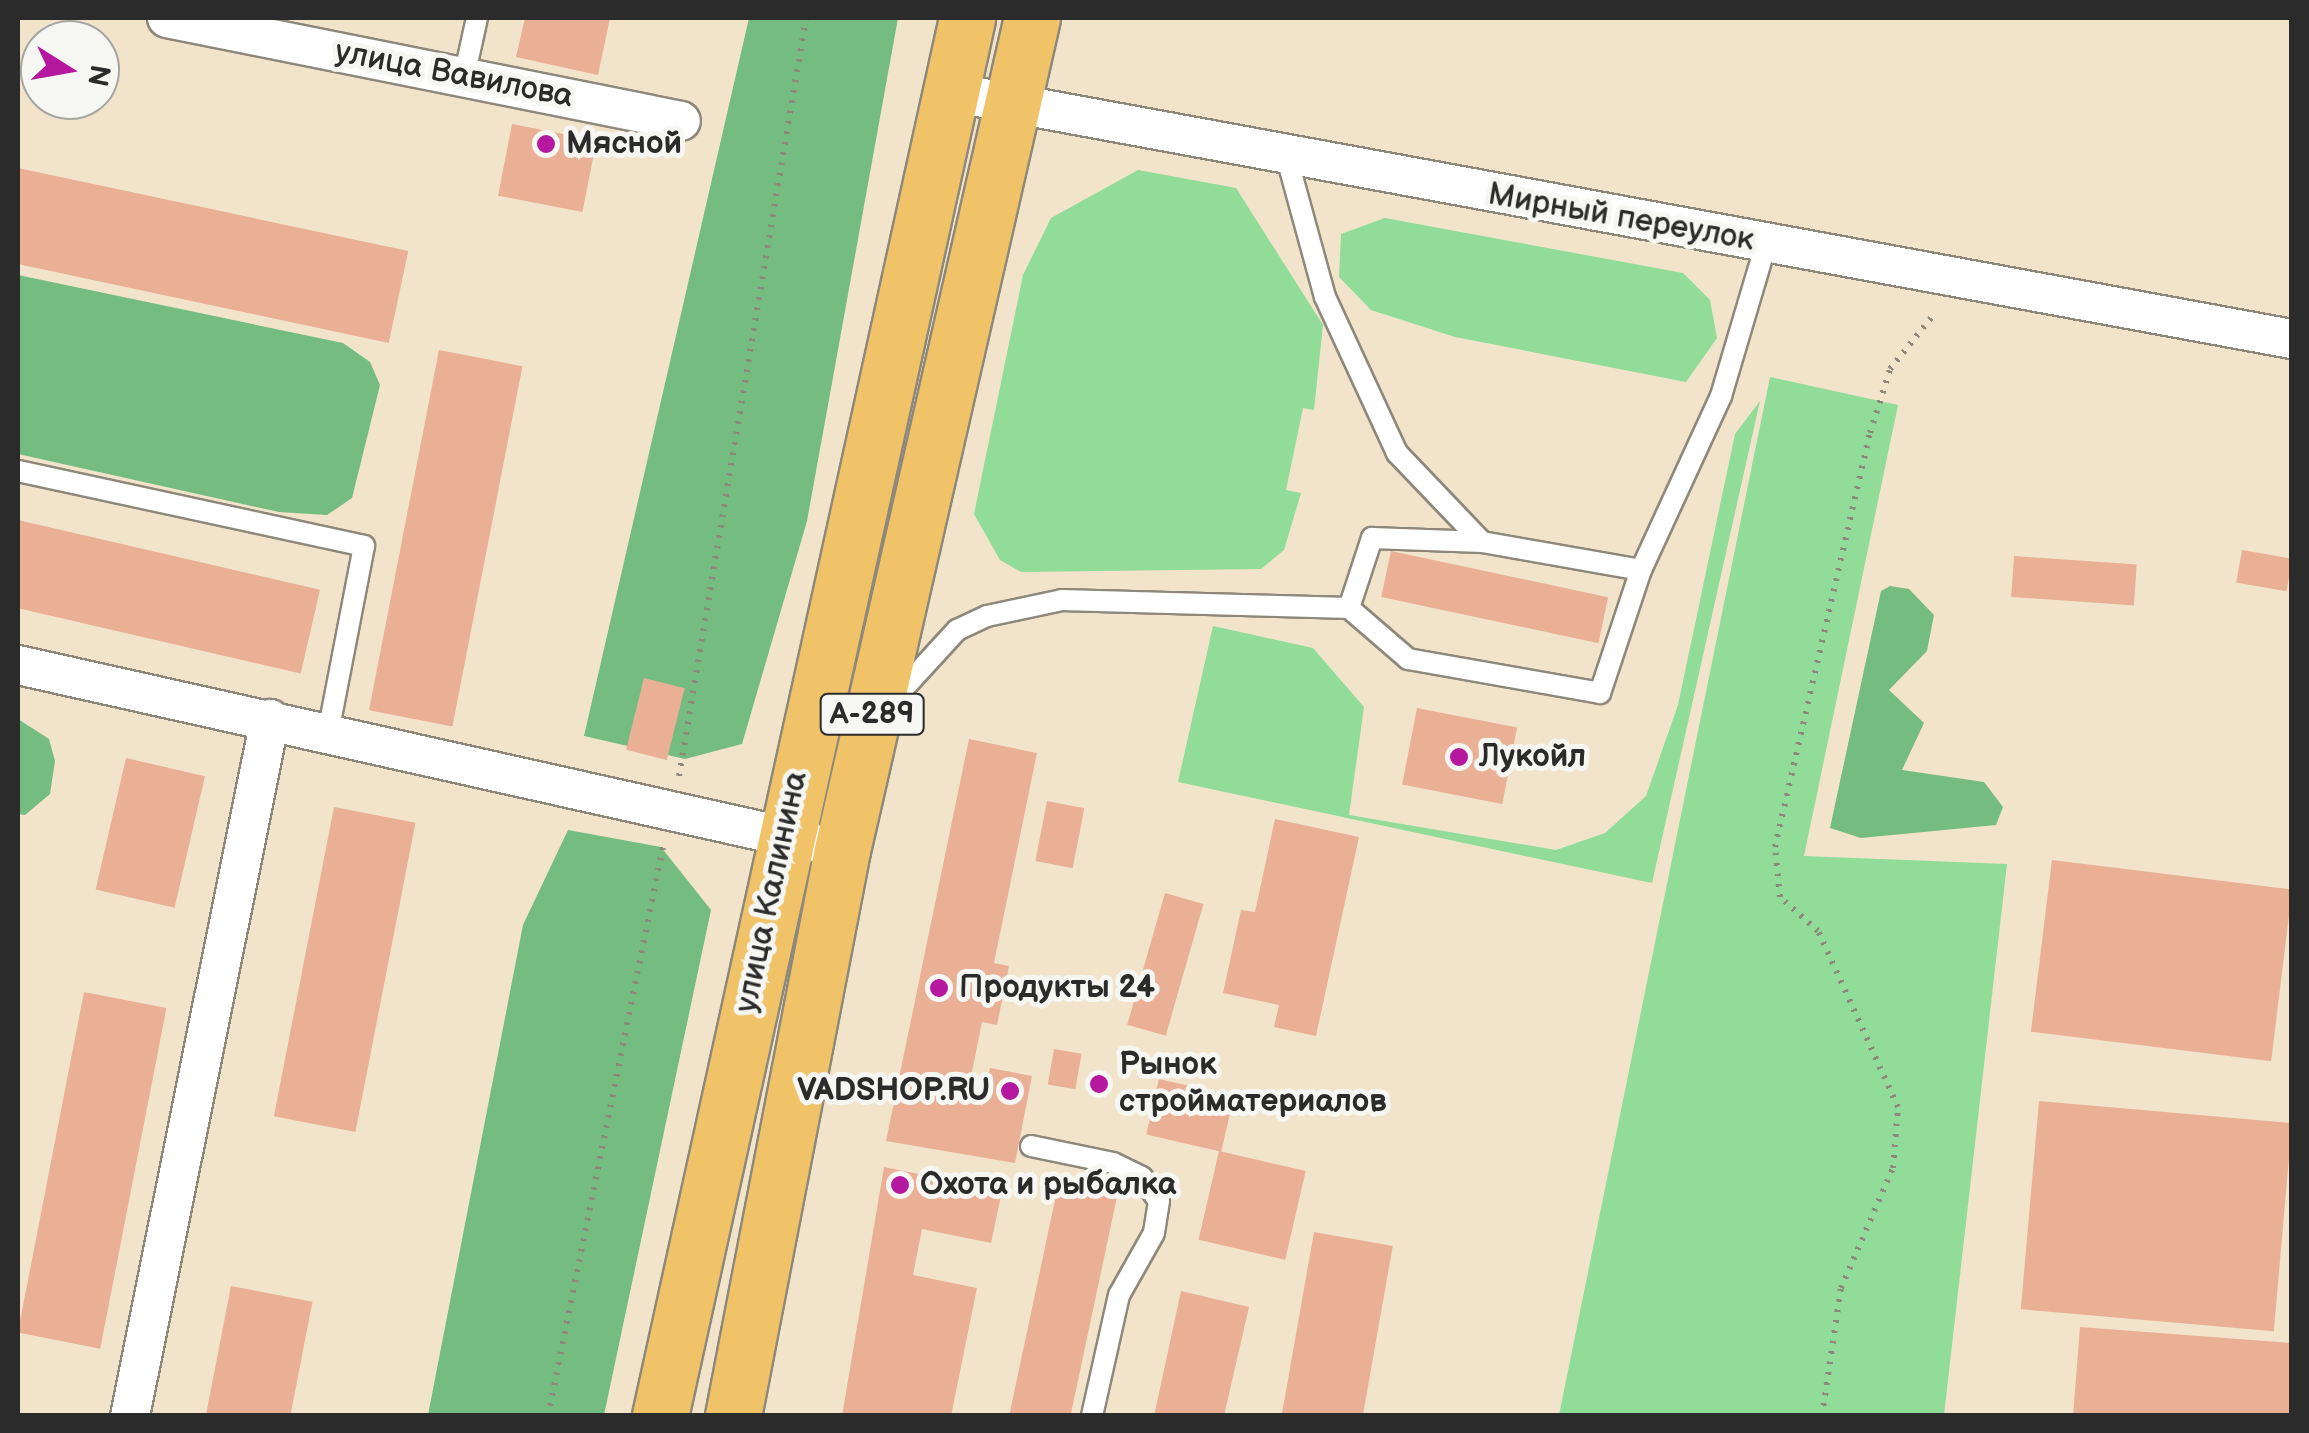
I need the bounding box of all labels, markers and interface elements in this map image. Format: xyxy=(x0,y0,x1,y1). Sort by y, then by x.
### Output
north arrow xyxy=(20,20,120,120)
street label: улица Вавилова xyxy=(332,33,576,117)
text: N xyxy=(80,62,116,89)
place label: Мясной xyxy=(566,125,682,163)
marker: Мясной xyxy=(535,133,557,155)
street label: Мирный переулок xyxy=(1485,176,1757,260)
road number: А-289 xyxy=(820,689,924,739)
place label: Лукойл xyxy=(1479,738,1586,776)
marker: Лукойл xyxy=(1448,746,1470,768)
street label: улица Калинина xyxy=(728,768,816,1016)
place label: Продукты 24 xyxy=(959,969,1155,1007)
marker: Продукты 24 xyxy=(928,977,950,999)
place label: Рынок стройматериалов xyxy=(1119,1047,1387,1122)
place label: VADSHOP.RU xyxy=(797,1072,990,1110)
marker: Рынок стройматериалов xyxy=(1088,1073,1110,1095)
marker: VADSHOP.RU xyxy=(999,1080,1021,1102)
place label: Охота и рыбалка xyxy=(920,1166,1176,1204)
marker: Охота и рыбалка xyxy=(889,1174,911,1196)

